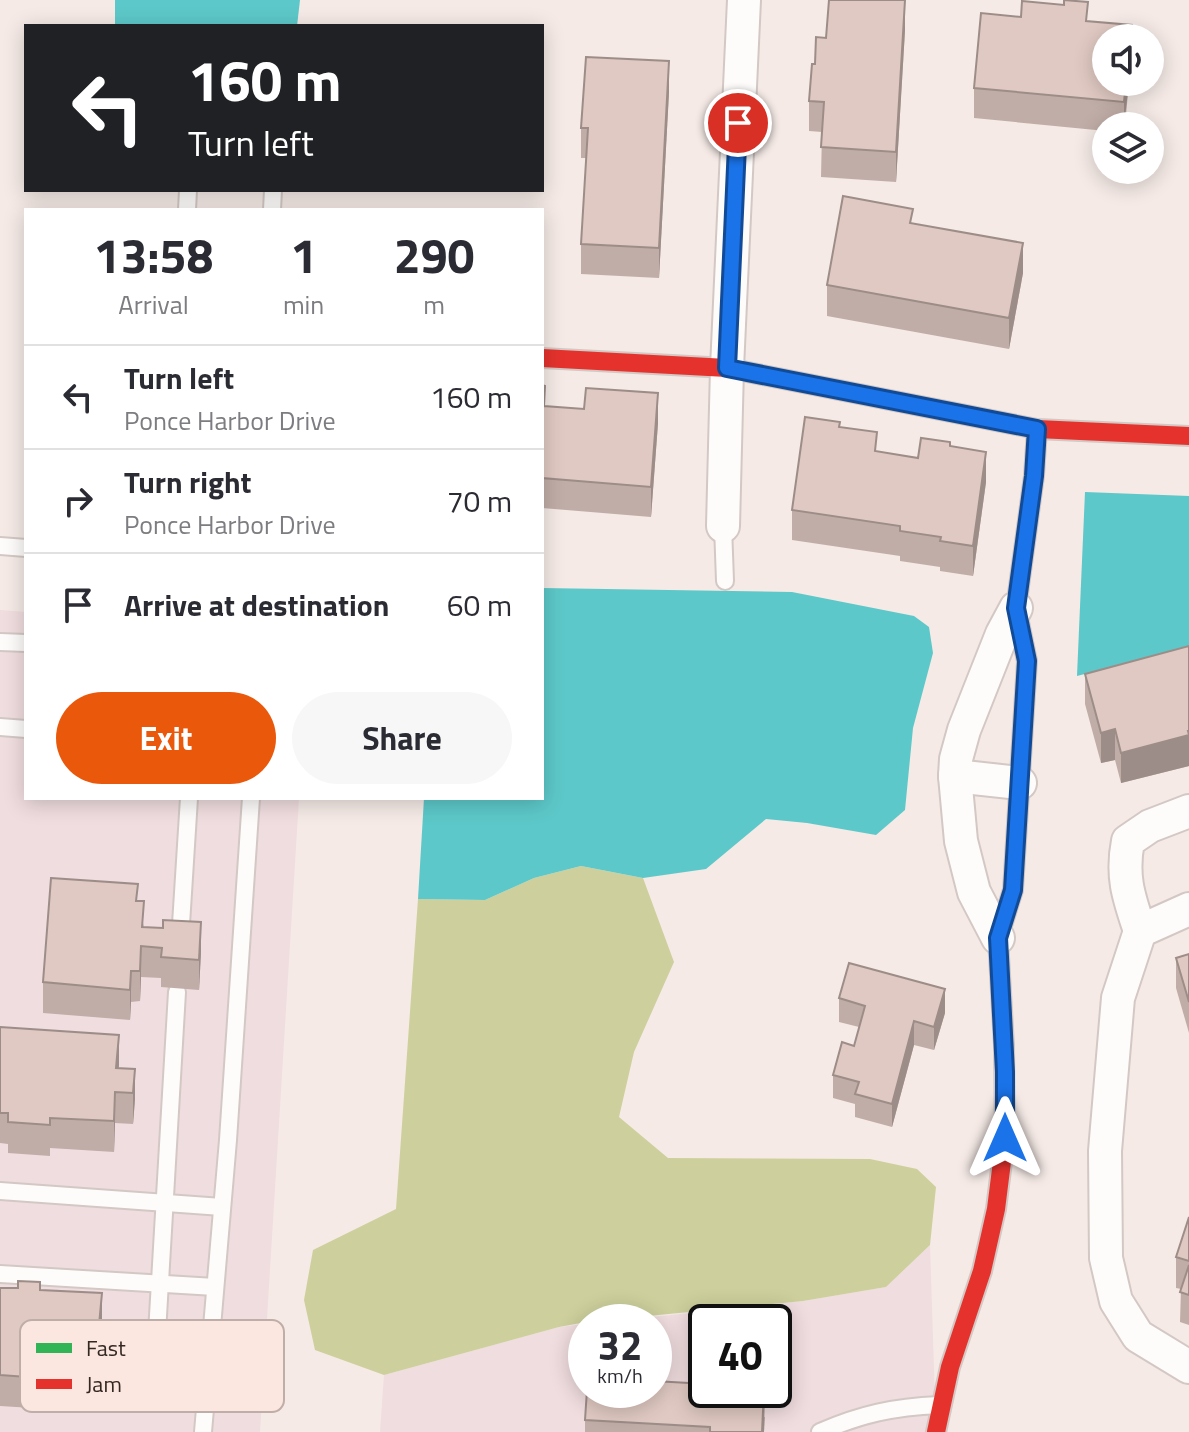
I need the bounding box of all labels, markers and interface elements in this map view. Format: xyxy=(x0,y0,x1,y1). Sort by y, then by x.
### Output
map controls xyxy=(1092,24,1164,184)
button: sound xyxy=(1092,24,1164,96)
text: 160 m xyxy=(188,38,341,123)
icon: left xyxy=(56,56,160,160)
pin xyxy=(704,89,772,157)
icon: arrive xyxy=(716,101,760,145)
button: layers xyxy=(1092,112,1164,184)
text: Turn left xyxy=(188,115,314,170)
text: 13:58 xyxy=(94,219,213,292)
text: 1 xyxy=(290,219,317,292)
text: 290 xyxy=(394,219,474,292)
text: Arrival xyxy=(118,285,189,324)
text: min xyxy=(283,285,324,324)
text: m xyxy=(423,285,445,324)
text: Turn left xyxy=(124,355,234,401)
text: 160 m xyxy=(430,374,512,420)
icon: left xyxy=(56,375,100,419)
text: Ponce Harbor Drive xyxy=(124,401,336,440)
text: Turn right xyxy=(124,459,252,505)
text: 70 m xyxy=(447,478,512,524)
icon: right xyxy=(56,479,100,523)
text: Ponce Harbor Drive xyxy=(124,505,336,544)
text: Arrive at destination xyxy=(124,582,389,628)
text: 60 m xyxy=(447,582,512,628)
icon: arrive xyxy=(56,583,100,627)
button: Exit xyxy=(56,692,276,784)
button: Share xyxy=(292,692,512,784)
position arrow xyxy=(963,1096,1047,1180)
speed limit sign: 40 xyxy=(688,1304,792,1408)
text: 32 xyxy=(598,1315,642,1376)
legend xyxy=(20,1320,284,1412)
text: Fast xyxy=(86,1331,126,1365)
text: km/h xyxy=(597,1360,643,1391)
text: Jam xyxy=(86,1367,122,1401)

